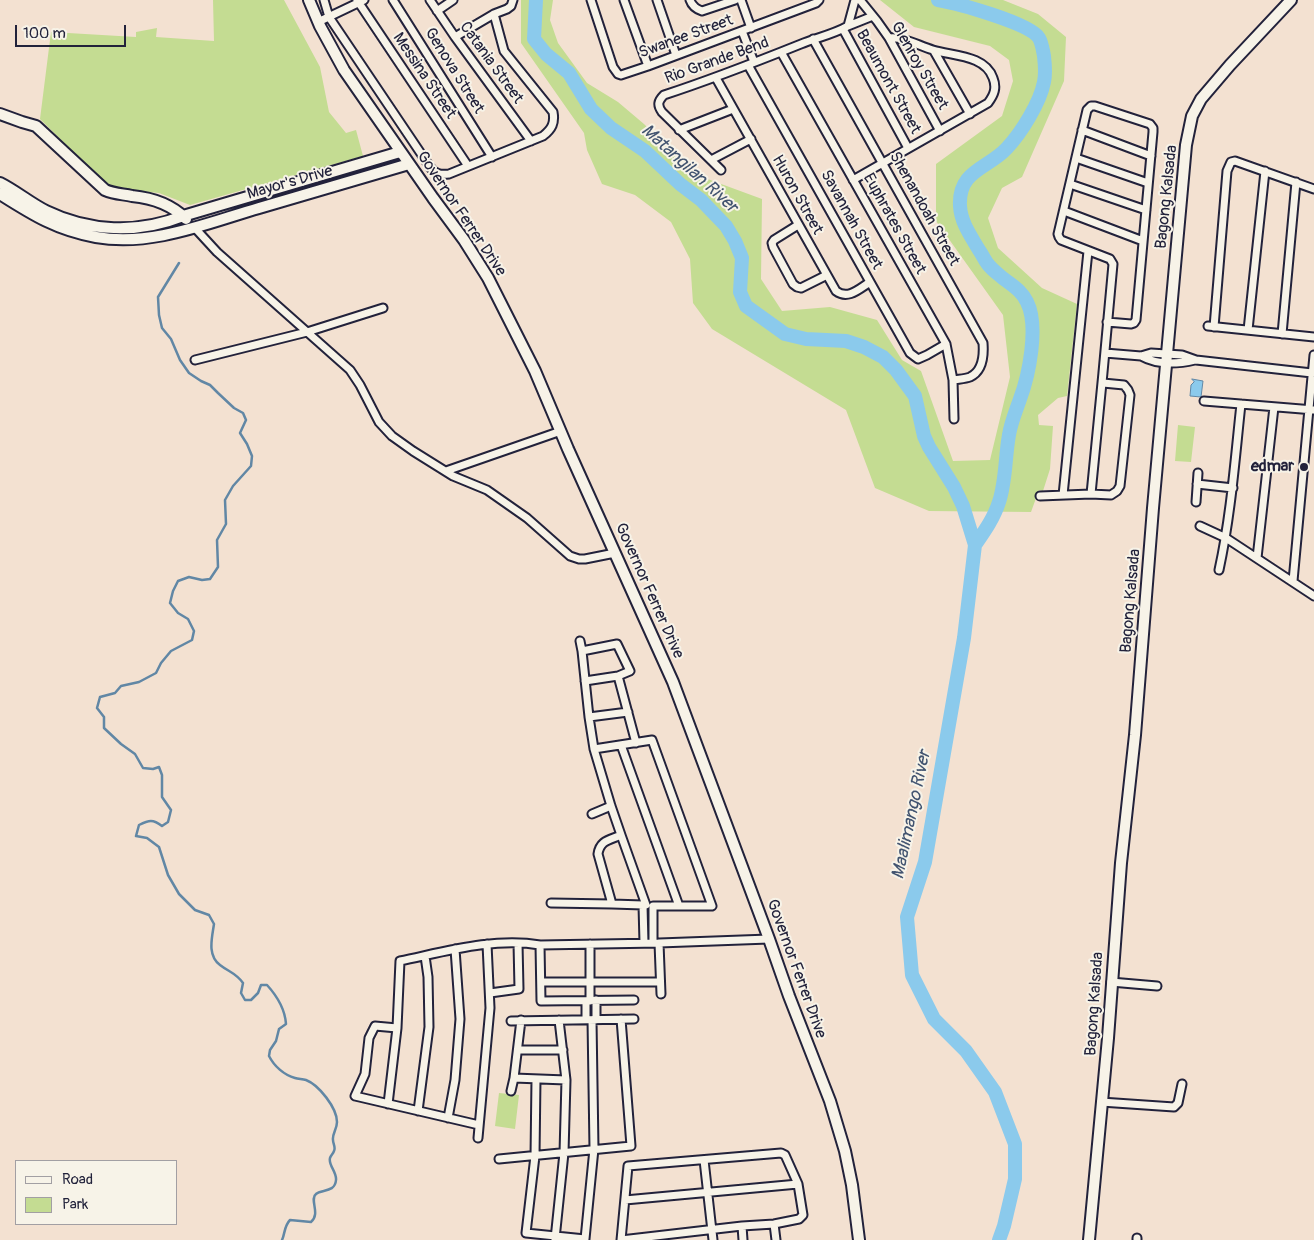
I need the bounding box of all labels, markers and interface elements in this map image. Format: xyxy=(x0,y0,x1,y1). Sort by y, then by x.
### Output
street label: Swanee Street xyxy=(636,11,736,63)
scale bar xyxy=(18,15,129,47)
street label: Catania Street xyxy=(455,18,527,108)
street label: Glenroy Street xyxy=(886,19,952,113)
text: 100 m xyxy=(23,24,66,43)
street label: Genova Street xyxy=(420,25,488,117)
street label: Beaumont Street xyxy=(851,26,925,138)
street label: Messina Street xyxy=(388,29,460,123)
street label: Rio Grande Bend xyxy=(662,33,772,89)
water label: Matangilan River xyxy=(636,120,742,218)
street label: Bagong Kalsada xyxy=(1152,144,1182,250)
street label: Governor Ferrer Drive xyxy=(412,148,510,280)
street label: Shenandoah Street xyxy=(885,149,963,269)
street label: Huron Street xyxy=(767,152,827,238)
street label: Mayor's Drive xyxy=(245,162,335,204)
street label: Savannah Street xyxy=(816,167,886,273)
street label: Euphrates Street xyxy=(858,170,930,278)
place label: edmar xyxy=(1251,457,1294,477)
marker: edmar xyxy=(1298,461,1310,473)
street label: Governor Ferrer Drive xyxy=(610,520,688,662)
street label: Bagong Kalsada xyxy=(1117,548,1145,654)
water label: Maalimango River xyxy=(888,749,936,881)
street label: Governor Ferrer Drive xyxy=(762,897,830,1041)
street label: Bagong Kalsada xyxy=(1082,951,1108,1057)
legend xyxy=(15,1160,178,1225)
text: Road xyxy=(62,1170,93,1189)
text: Park xyxy=(62,1195,88,1214)

